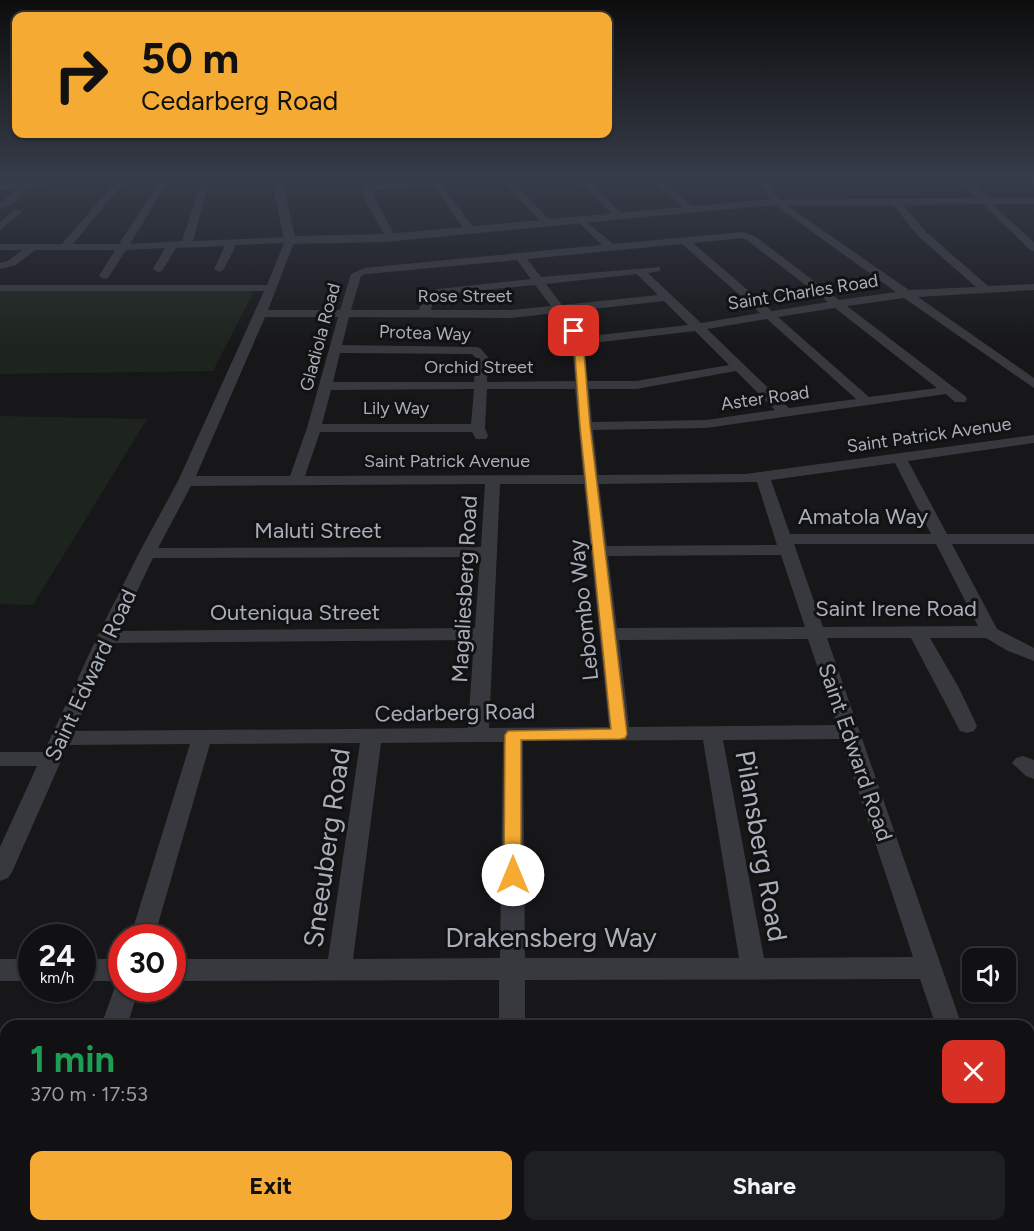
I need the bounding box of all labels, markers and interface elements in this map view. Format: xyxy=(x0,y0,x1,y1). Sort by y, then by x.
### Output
text: 50 m xyxy=(141,33,239,84)
icon: right xyxy=(42,36,120,114)
text: Cedarberg Road xyxy=(141,84,338,117)
street label: Saint Charles Road xyxy=(726,269,880,315)
street label: Gladiola Road xyxy=(295,281,345,393)
street label: Rose Street xyxy=(418,285,513,307)
pin xyxy=(548,305,599,356)
icon: arrive xyxy=(557,314,590,347)
street label: Protea Way xyxy=(379,320,472,346)
street label: Orchid Street xyxy=(424,356,534,378)
street label: Aster Road xyxy=(719,381,811,415)
street label: Lily Way xyxy=(363,397,430,419)
street label: Saint Patrick Avenue xyxy=(845,413,1013,457)
street label: Saint Patrick Avenue xyxy=(364,450,530,472)
street label: Magaliesberg Road xyxy=(446,495,483,683)
street label: Amatola Way xyxy=(798,503,929,530)
street label: Maluti Street xyxy=(254,517,382,544)
street label: Lebombo Way xyxy=(563,538,604,682)
street label: Saint Edward Road xyxy=(39,585,142,765)
street label: Saint Irene Road xyxy=(815,595,977,622)
street label: Outeniqua Street xyxy=(210,599,380,626)
street label: Saint Edward Road xyxy=(812,660,899,845)
street label: Cedarberg Road xyxy=(374,698,536,727)
street label: Sneeuberg Road xyxy=(296,746,357,950)
street label: Pilansberg Road xyxy=(728,748,795,944)
position arrow xyxy=(481,843,545,907)
street label: Drakensberg Way xyxy=(445,921,657,954)
speed limit sign: 30 xyxy=(108,924,186,1002)
text: 24 xyxy=(39,937,75,974)
map controls xyxy=(962,948,1016,1002)
button: sound xyxy=(962,948,1016,1002)
text: km/h xyxy=(40,969,74,987)
text: 1 min xyxy=(30,1038,115,1081)
button: close xyxy=(942,1040,1005,1103)
text: 370 m · 17:53 xyxy=(30,1082,148,1106)
button: Exit xyxy=(30,1151,512,1220)
button: Share xyxy=(524,1151,1005,1220)

